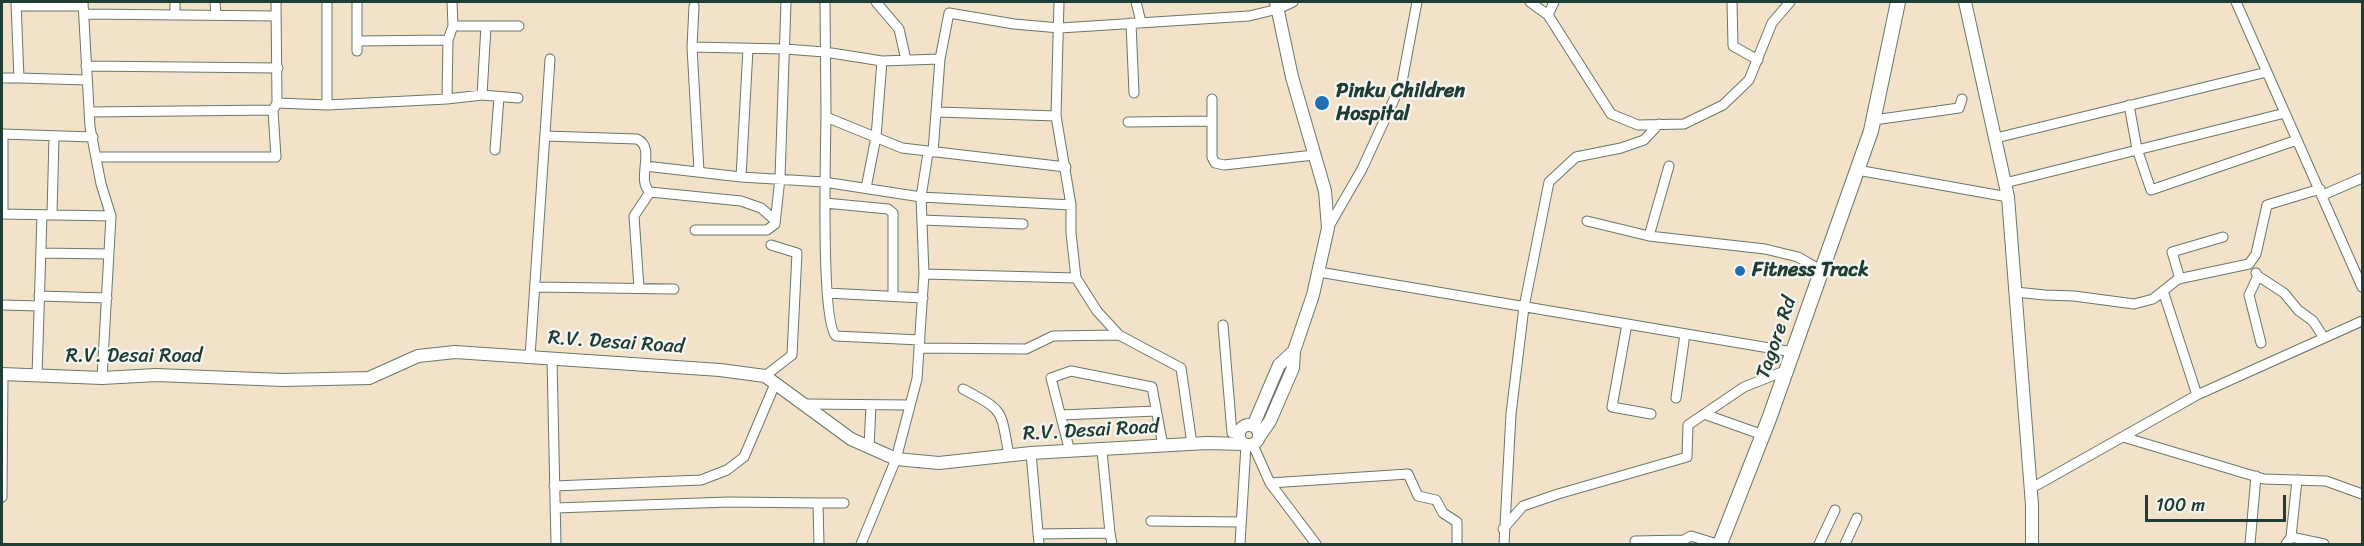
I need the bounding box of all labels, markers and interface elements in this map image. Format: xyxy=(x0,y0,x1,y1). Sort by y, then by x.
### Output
place label: Pinku Children Hospital xyxy=(1336,80,1465,127)
marker: Pinku Children Hospital xyxy=(1313,94,1331,112)
place label: Fitness Track xyxy=(1752,259,1869,283)
marker: Fitness Track xyxy=(1733,264,1747,278)
street label: Tagore Rd xyxy=(1752,294,1802,382)
street label: R.V. Desai Road xyxy=(547,326,685,360)
street label: R.V. Desai Road xyxy=(66,345,202,369)
street label: R.V. Desai Road xyxy=(1022,415,1160,447)
scale bar xyxy=(2148,483,2289,521)
text: 100 m xyxy=(2156,489,2205,521)

